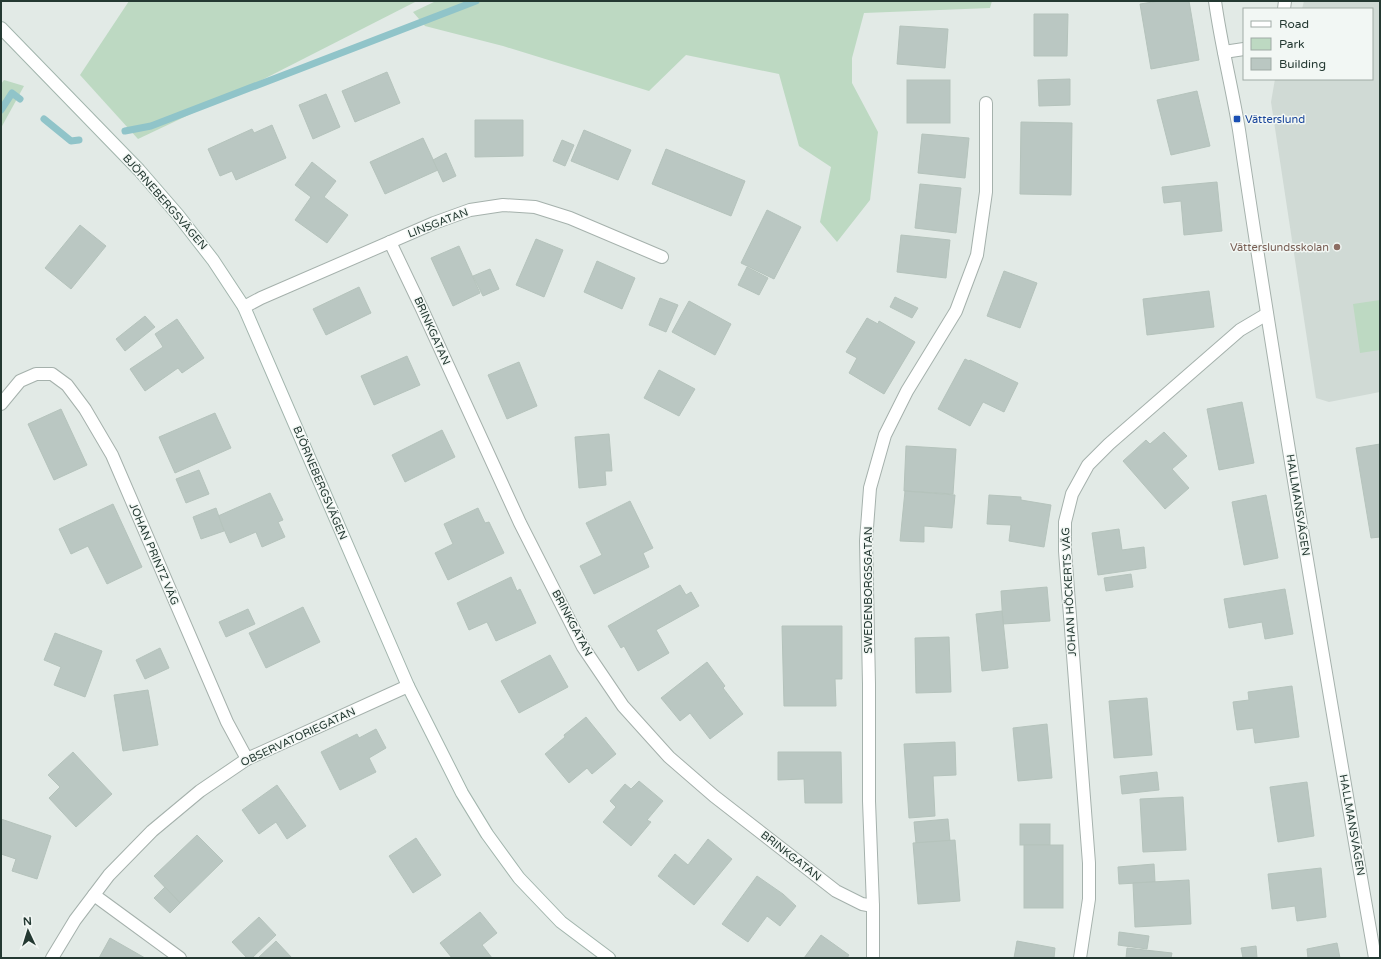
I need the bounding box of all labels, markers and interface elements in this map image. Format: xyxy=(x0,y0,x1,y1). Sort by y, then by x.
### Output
legend xyxy=(1243,8,1373,80)
text: Road xyxy=(1279,17,1309,31)
text: Park xyxy=(1279,37,1305,51)
text: Building xyxy=(1279,57,1326,71)
place label: Vätterslund xyxy=(1245,113,1305,126)
marker: Vätterslund xyxy=(1232,114,1242,124)
street label: BJÖRNEBERGSVÄGEN xyxy=(120,152,210,252)
street label: LINSGATAN xyxy=(406,205,470,241)
place label: Vätterslundsskolan xyxy=(1230,241,1329,254)
marker: Vätterslundsskolan xyxy=(1332,242,1342,252)
street label: BRINKGATAN xyxy=(411,295,453,367)
street label: BJÖRNEBERGSVÄGEN xyxy=(290,424,350,542)
street label: HALLMANSVÄGEN xyxy=(1284,453,1312,557)
street label: JOHAN PRINTZ VÄG xyxy=(127,501,181,607)
street label: SWEDENBORGSGATAN xyxy=(862,526,875,654)
street label: JOHAN HÖCKERTS VÄG xyxy=(1059,527,1079,657)
street label: BRINKGATAN xyxy=(549,588,595,658)
street label: OBSERVATORIEGATAN xyxy=(239,705,357,769)
street label: HALLMANSVÄGEN xyxy=(1337,773,1367,877)
street label: BRINKGATAN xyxy=(758,828,824,884)
north arrow xyxy=(8,911,48,951)
text: N xyxy=(22,915,32,928)

